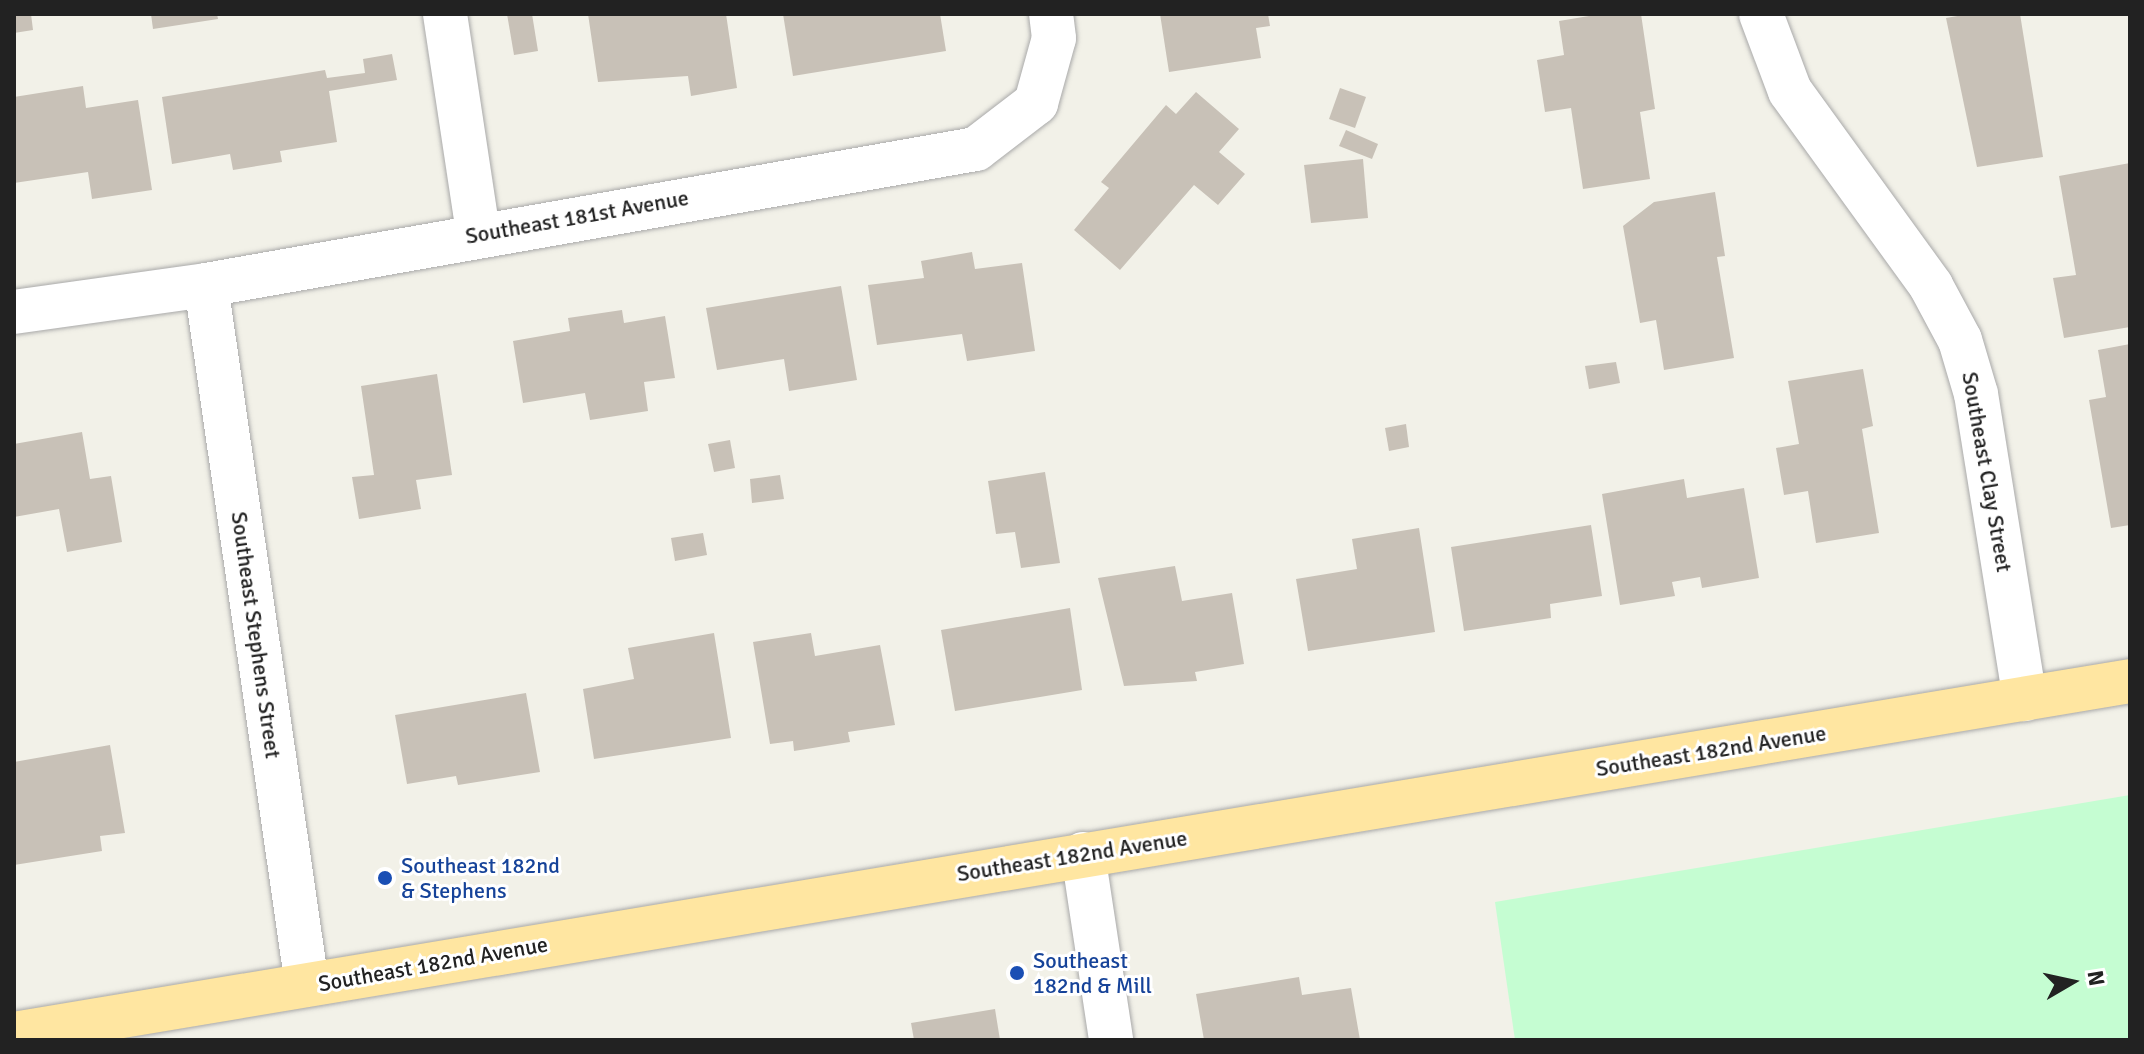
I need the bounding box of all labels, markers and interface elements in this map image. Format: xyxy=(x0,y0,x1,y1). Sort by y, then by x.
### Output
street label: Southeast 181st Avenue xyxy=(463,184,691,250)
street label: Southeast Clay Street xyxy=(1956,370,2018,574)
street label: Southeast Stephens Street xyxy=(226,510,286,760)
street label: Southeast 182nd Avenue xyxy=(1594,720,1828,782)
street label: Southeast 182nd Avenue xyxy=(955,825,1189,887)
place label: Southeast 182nd & Stephens xyxy=(401,852,560,904)
marker: Southeast 182nd & Stephens xyxy=(376,869,394,887)
street label: Southeast 182nd Avenue xyxy=(316,931,550,997)
north arrow xyxy=(2032,942,2112,1022)
place label: Southeast 182nd & Mill xyxy=(1033,947,1152,998)
marker: Southeast 182nd & Mill xyxy=(1008,964,1026,982)
text: N xyxy=(2082,968,2111,988)

